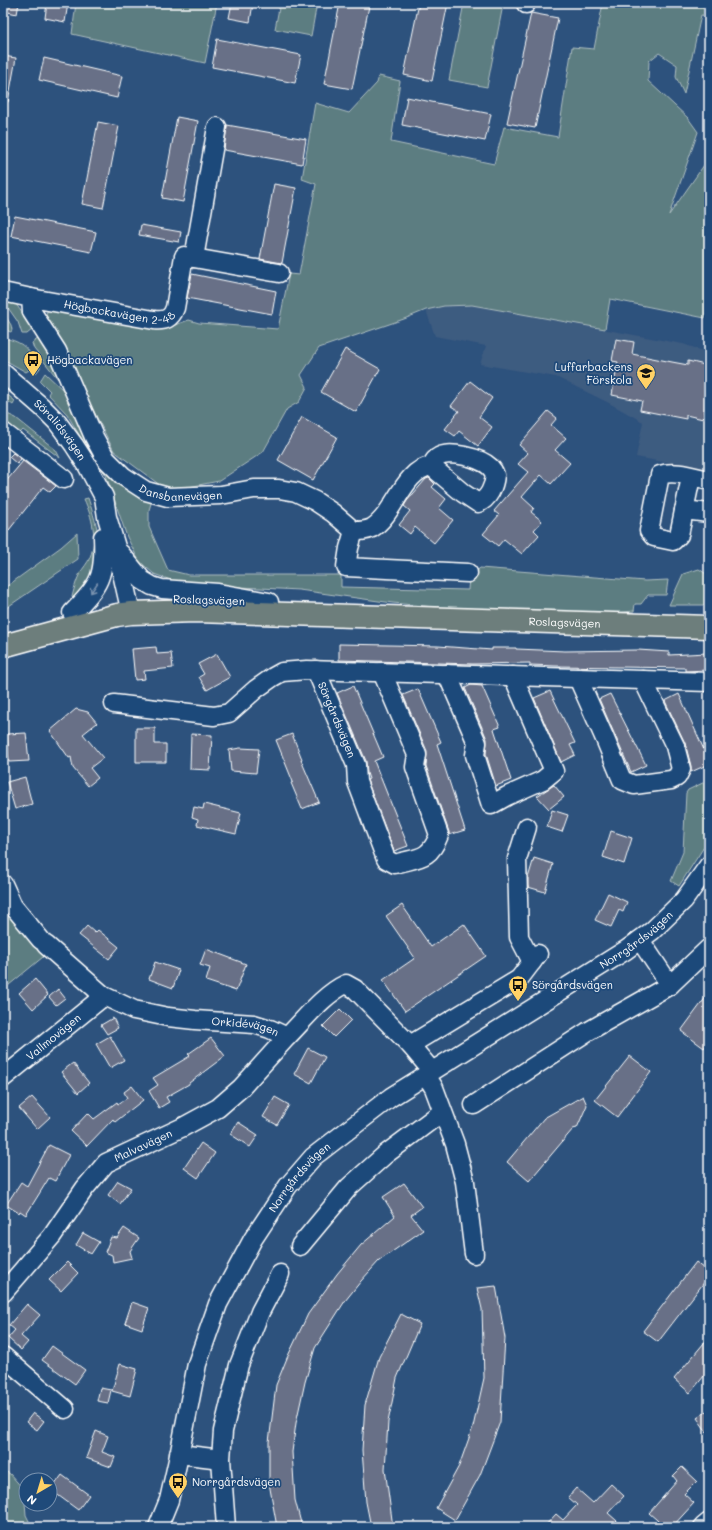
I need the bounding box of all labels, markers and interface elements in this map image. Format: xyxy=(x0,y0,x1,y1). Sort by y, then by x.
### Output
street label: Högbackavägen 2-48 xyxy=(63,296,179,327)
bus stop icon: Högbackavägen xyxy=(22,349,44,377)
place label: Högbackavägen xyxy=(47,352,132,367)
place label: Luffarbackens Förskola xyxy=(555,359,632,387)
school or university icon: Luffarbackens Förskola xyxy=(635,362,657,390)
street label: Söralidsvägen xyxy=(31,395,90,463)
street label: Dansbanevägen xyxy=(136,480,222,504)
one-way arrow xyxy=(90,582,98,593)
street label: Roslagsvägen xyxy=(173,591,245,608)
street label: Roslagsvägen xyxy=(528,613,601,631)
street label: Sörgårdsvägen xyxy=(315,679,360,760)
street label: Norrgårdsvägen xyxy=(596,907,676,972)
bus stop icon: Sörgårdsvägen xyxy=(507,974,529,1002)
place label: Sörgårdsvägen xyxy=(532,977,613,992)
street label: Vallmovägen xyxy=(23,1010,84,1063)
street label: Orkidévägen xyxy=(211,1013,282,1039)
street label: Malvavägen xyxy=(111,1125,174,1165)
street label: Norrgårdsvägen xyxy=(265,1138,333,1215)
bus stop icon: Norrgårdsvägen xyxy=(167,1471,189,1499)
north arrow xyxy=(18,1472,58,1512)
place label: Norrgårdsvägen xyxy=(192,1474,280,1489)
text: N xyxy=(24,1492,39,1509)

